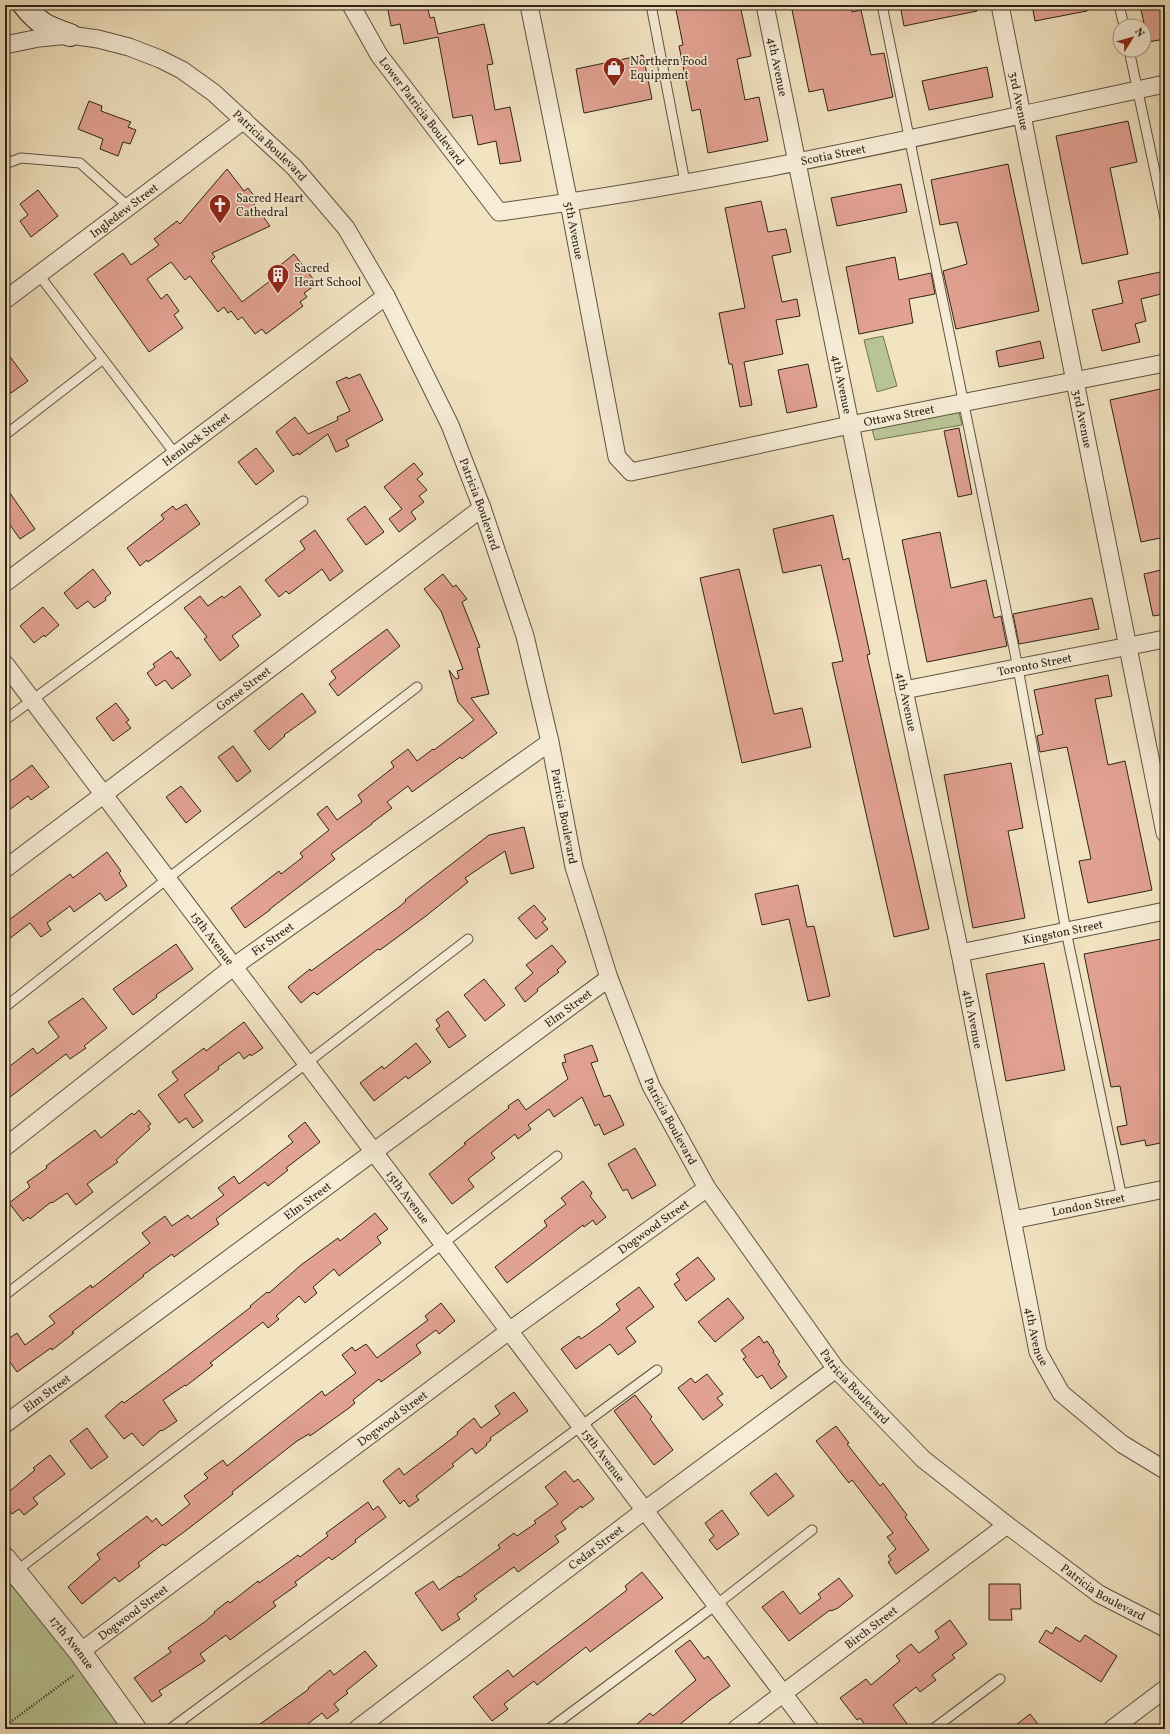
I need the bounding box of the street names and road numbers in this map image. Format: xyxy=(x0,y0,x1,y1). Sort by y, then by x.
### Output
street label: 4th Avenue xyxy=(763,36,790,98)
street label: Lower Patricia Boulevard xyxy=(375,54,468,169)
street label: 3rd Avenue xyxy=(1004,70,1032,132)
street label: Patricia Boulevard xyxy=(229,107,310,185)
street label: Scotia Street xyxy=(799,141,867,170)
street label: Ingledew Street xyxy=(87,180,162,242)
street label: 5th Avenue xyxy=(560,200,587,261)
street label: 4th Avenue xyxy=(827,353,855,416)
street label: 3rd Avenue xyxy=(1068,388,1095,450)
street label: Ottawa Street xyxy=(862,402,936,431)
street label: Hemlock Street xyxy=(159,409,234,471)
street label: Patricia Boulevard xyxy=(455,456,503,553)
street label: Toronto Street xyxy=(996,650,1073,681)
street label: Gorse Street xyxy=(213,663,275,715)
street label: 4th Avenue xyxy=(892,671,920,733)
street label: Patricia Boulevard xyxy=(546,767,580,866)
street label: 15th Avenue xyxy=(186,909,237,969)
street label: Kingston Street xyxy=(1021,917,1105,949)
street label: Fir Street xyxy=(249,919,298,960)
street label: Elm Street xyxy=(542,986,596,1032)
street label: 4th Avenue xyxy=(958,988,986,1050)
street label: Patricia Boulevard xyxy=(640,1076,700,1168)
street label: 15th Avenue xyxy=(381,1167,433,1228)
street label: Elm Street xyxy=(281,1179,335,1224)
street label: London Street xyxy=(1051,1190,1127,1221)
street label: Dogwood Street xyxy=(615,1196,693,1259)
street label: 4th Avenue xyxy=(1020,1306,1051,1370)
street label: Patricia Boulevard xyxy=(815,1346,893,1429)
street label: Elm Street xyxy=(20,1371,74,1417)
street label: Dogwood Street xyxy=(354,1388,431,1451)
street label: 15th Avenue xyxy=(577,1426,628,1486)
street label: Cedar Street xyxy=(566,1522,627,1574)
street label: Patricia Boulevard xyxy=(1057,1561,1148,1625)
street label: Dogwood Street xyxy=(95,1582,172,1645)
street label: Birch Street xyxy=(842,1603,901,1653)
street label: 17th Avenue xyxy=(45,1613,97,1673)

